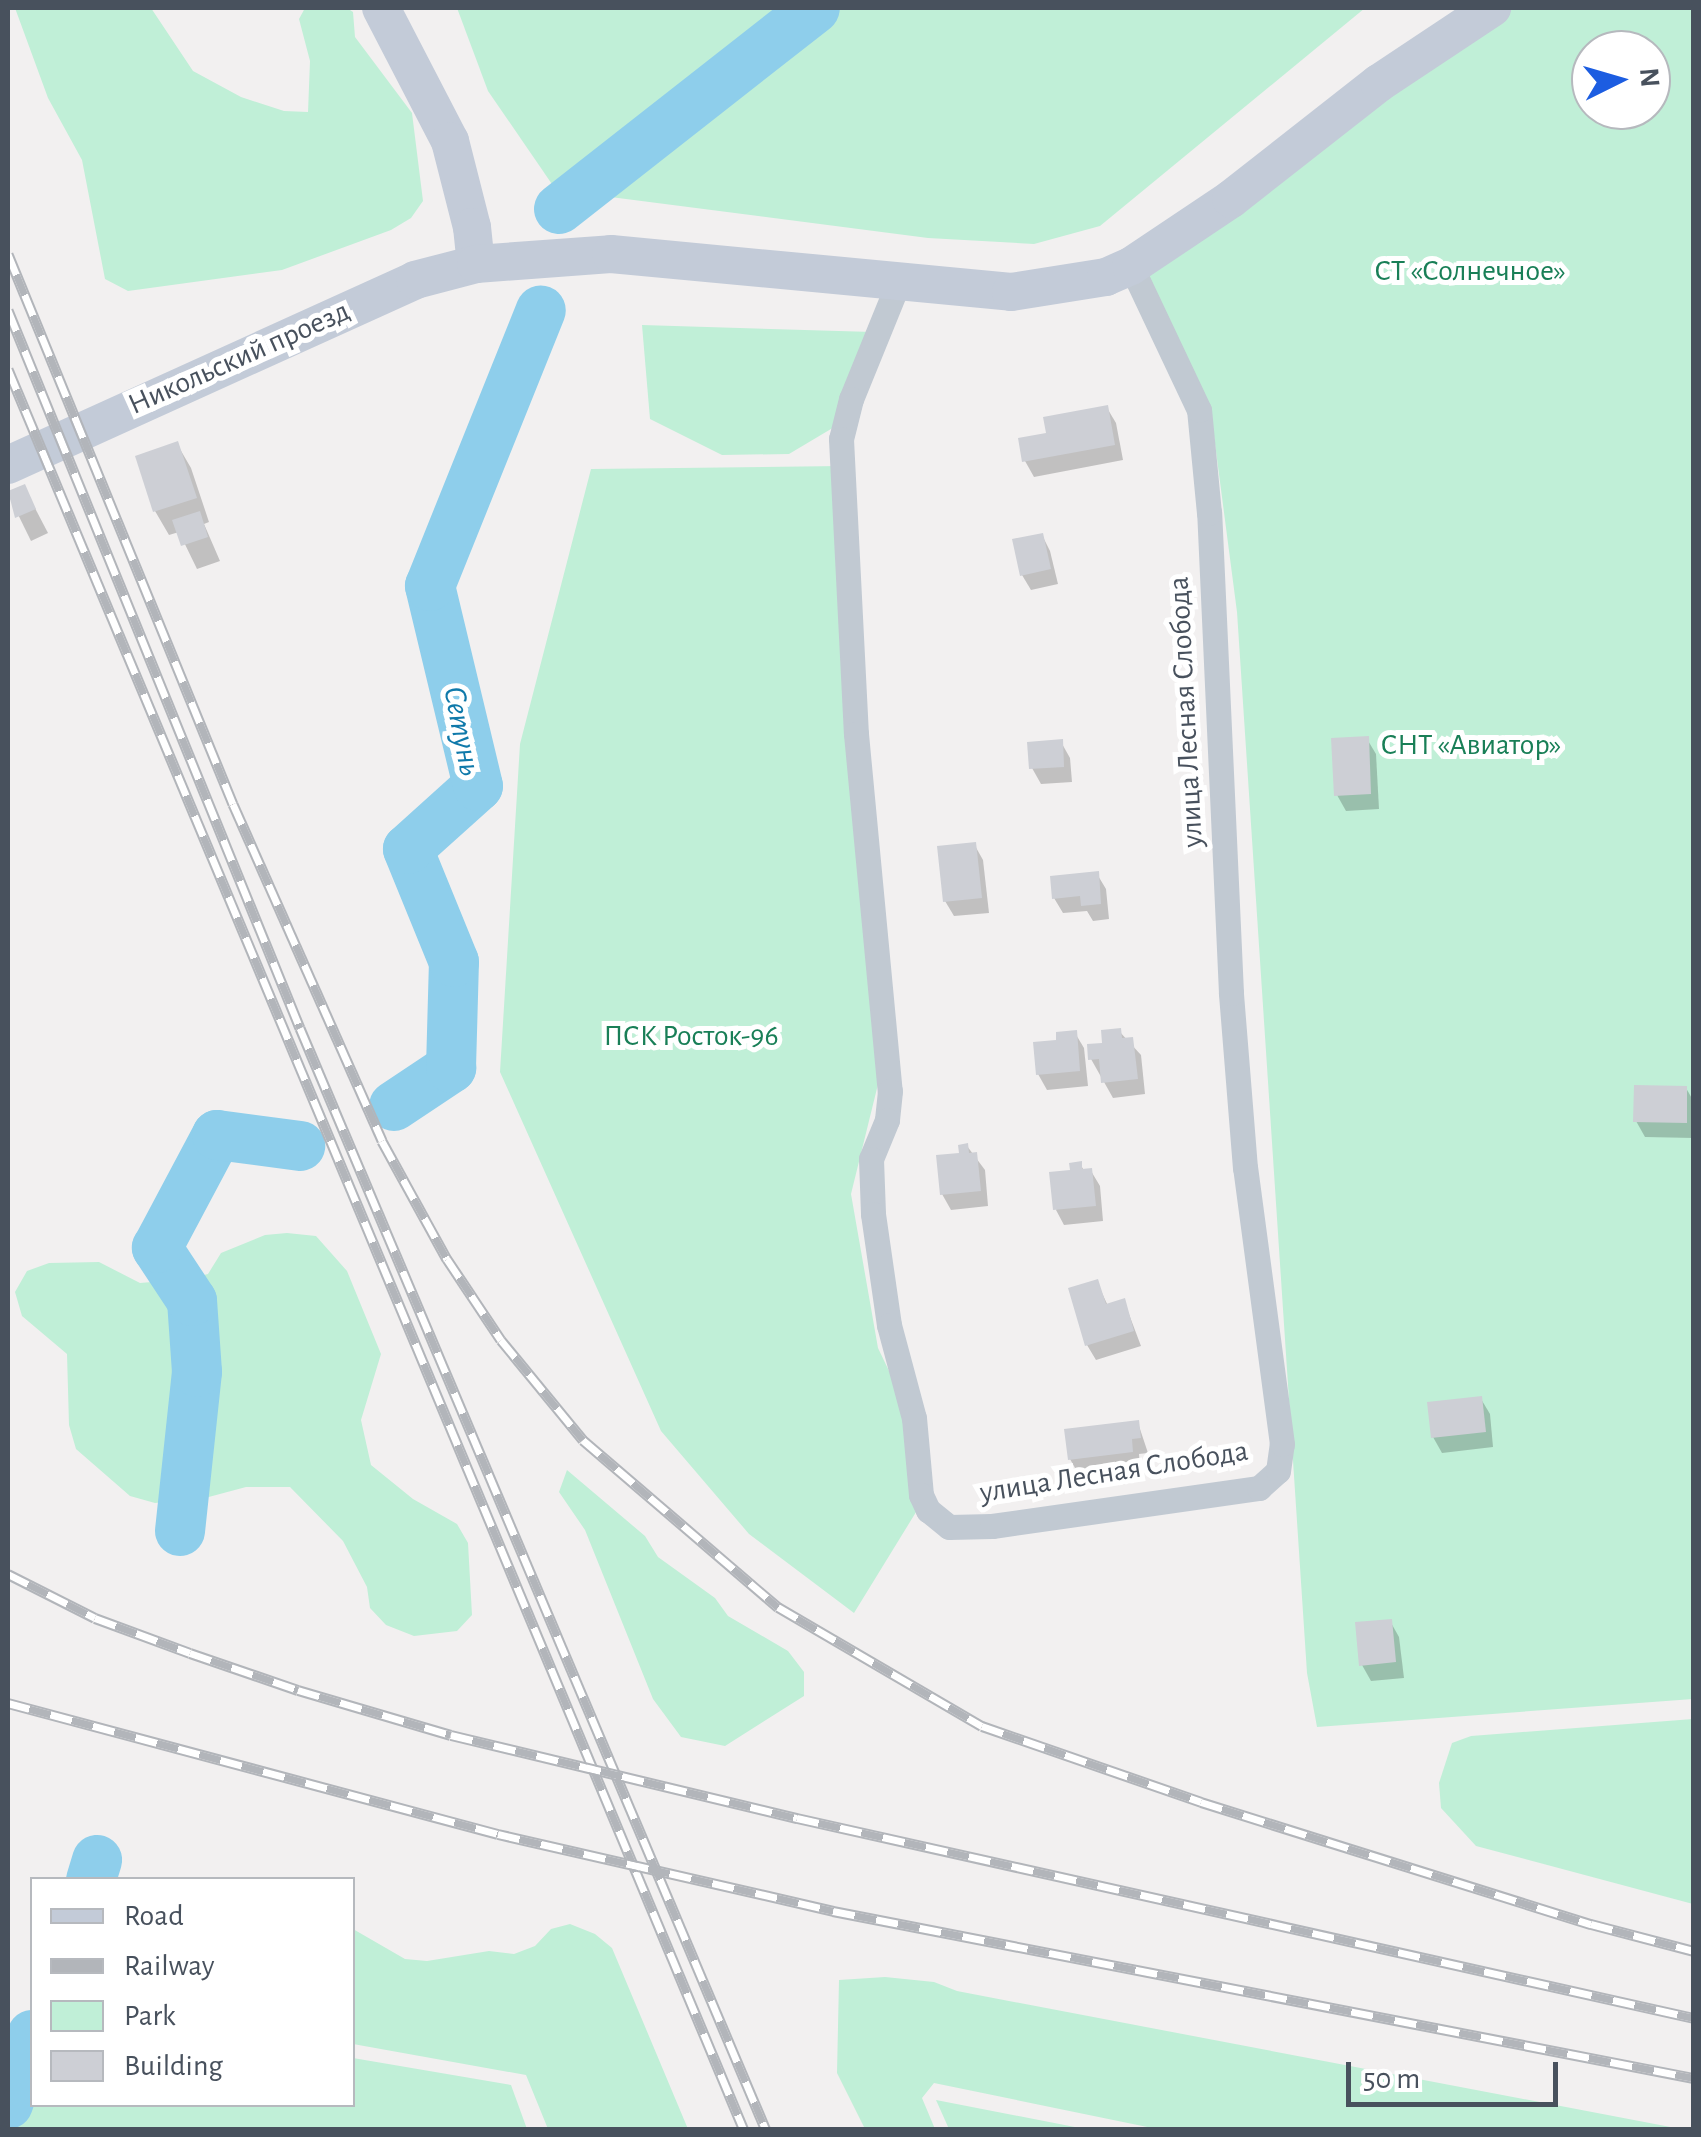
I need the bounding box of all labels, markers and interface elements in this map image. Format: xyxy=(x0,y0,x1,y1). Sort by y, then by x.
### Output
north arrow xyxy=(1571,30,1671,130)
text: N xyxy=(1634,67,1664,88)
park label: СТ «Солнечное» xyxy=(1374,253,1566,289)
street label: Никольский проезд xyxy=(123,293,355,423)
street label: улица Лесная Слобода xyxy=(1161,576,1211,848)
water label: Сетунь xyxy=(435,683,489,779)
park label: СНТ «Авиатор» xyxy=(1380,727,1562,763)
park label: ПСК Росток-96 xyxy=(603,1018,779,1054)
street label: улица Лесная Слобода xyxy=(977,1433,1251,1511)
legend xyxy=(30,1877,355,2107)
text: Road xyxy=(124,1901,184,1931)
text: Railway xyxy=(124,1951,215,1981)
text: Park xyxy=(124,2001,176,2031)
scale bar xyxy=(1351,2042,1564,2104)
text: Building xyxy=(124,2051,223,2081)
text: 50 m xyxy=(1363,2064,1420,2094)

